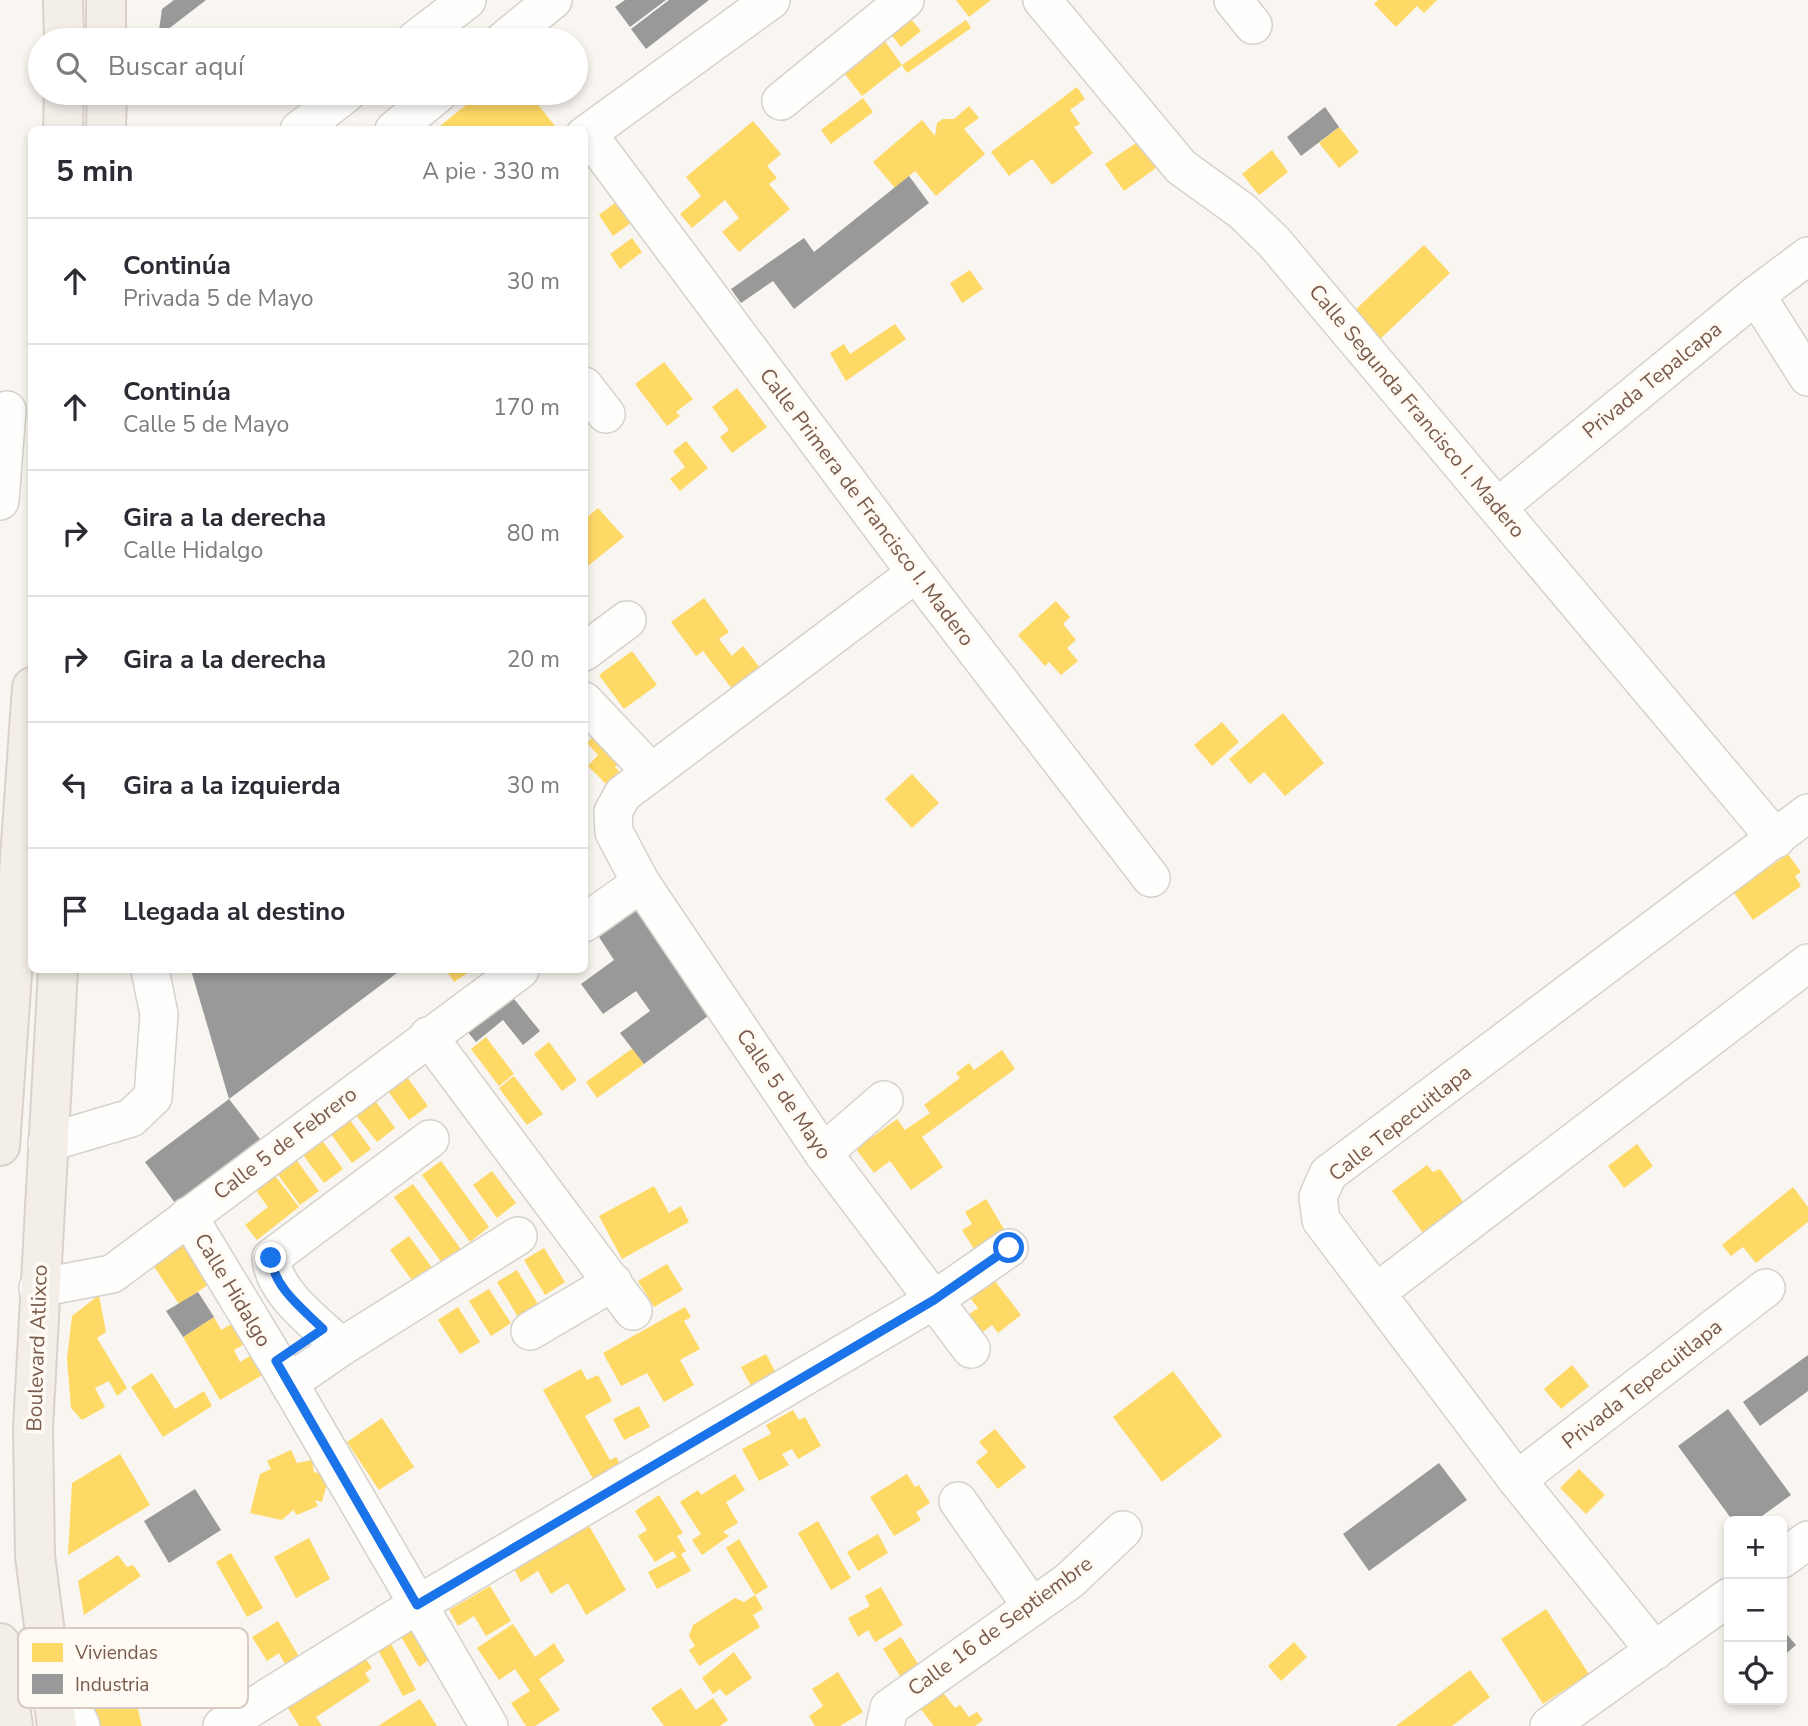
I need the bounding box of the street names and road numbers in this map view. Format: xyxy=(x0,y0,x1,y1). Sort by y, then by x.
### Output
street label: Calle Segunda Francisco I. Madero xyxy=(1303,278,1531,544)
street label: Privada Tepalcapa xyxy=(1576,315,1728,445)
street label: Calle Primera de Francisco I. Madero xyxy=(753,362,981,652)
street label: Calle 5 de Mayo xyxy=(730,1023,838,1165)
street label: Calle Tepecuitlapa xyxy=(1323,1058,1477,1188)
street label: Calle 5 de Febrero xyxy=(208,1080,362,1206)
street label: Calle Hidalgo xyxy=(188,1228,278,1352)
street label: Boulevard Atlixco xyxy=(20,1264,54,1432)
street label: Privada Tepecuitlapa xyxy=(1556,1313,1728,1455)
street label: Calle 16 de Septiembre xyxy=(902,1550,1098,1702)

